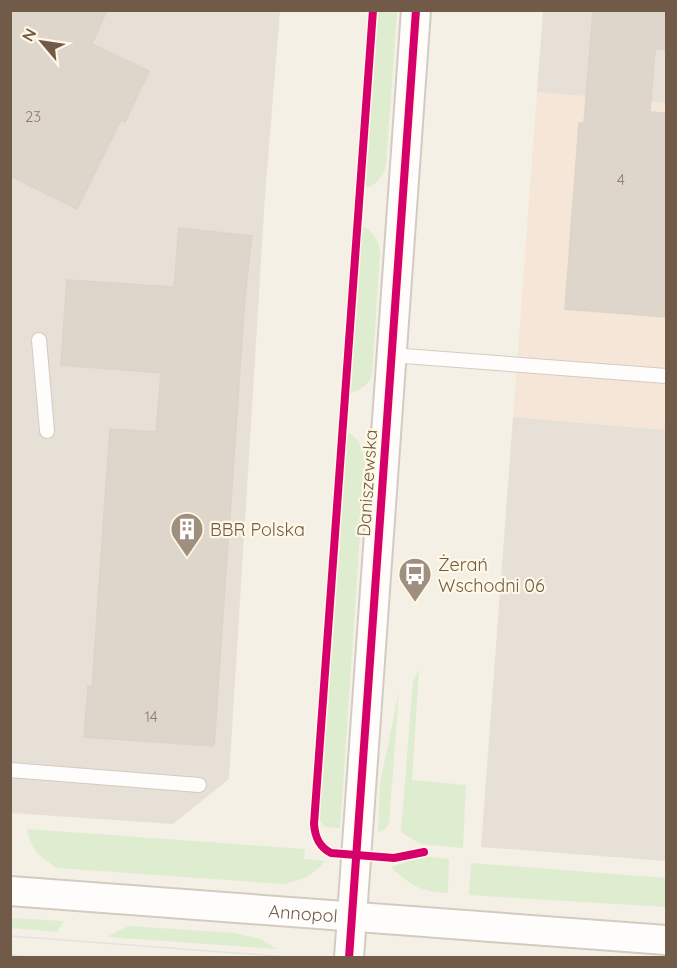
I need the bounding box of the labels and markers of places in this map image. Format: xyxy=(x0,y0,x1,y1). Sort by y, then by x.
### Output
building icon: BBR Polska xyxy=(169,511,205,558)
place label: BBR Polska xyxy=(210,518,305,541)
place label: Żerań Wschodni 06 xyxy=(438,553,545,597)
bus stop icon: Żerań Wschodni 06 xyxy=(397,556,433,603)

